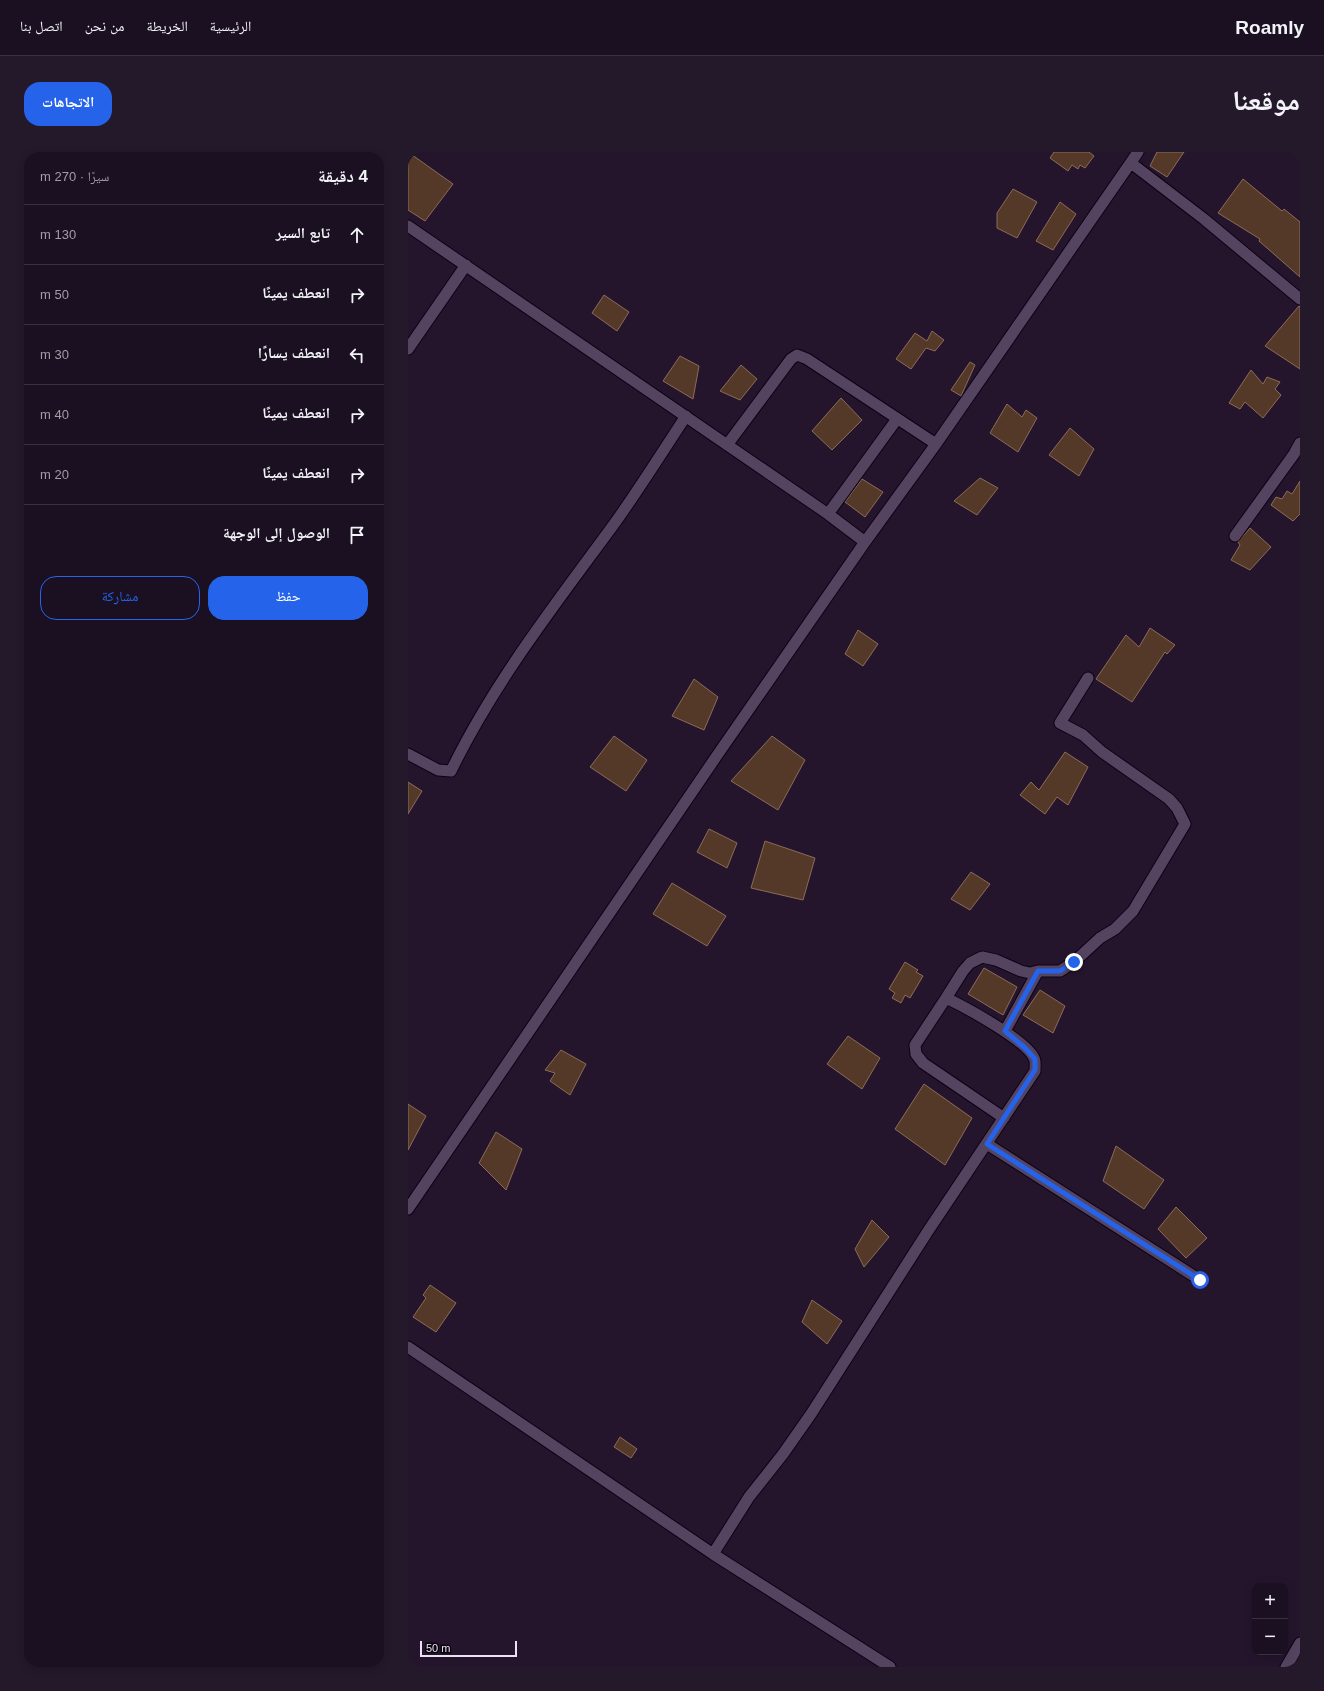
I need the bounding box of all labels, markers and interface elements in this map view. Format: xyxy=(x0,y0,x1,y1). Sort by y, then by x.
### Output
text: Roamly xyxy=(1235,17,1304,38)
text: اتصل بنا xyxy=(20,18,63,34)
text: من نحن xyxy=(85,18,125,34)
text: الخريطة xyxy=(147,18,188,34)
text: الرئيسية xyxy=(210,18,251,34)
button: الاتجاهات xyxy=(24,82,112,126)
text: موقعنا xyxy=(1232,85,1300,116)
text: 4 دقيقة xyxy=(318,167,368,186)
text: سيرًا · 270 m xyxy=(40,169,109,184)
text: تابع السير xyxy=(276,224,330,241)
icon: ahead xyxy=(346,224,368,246)
text: 130 m xyxy=(40,227,76,242)
text: انعطف يمينًا xyxy=(262,284,330,301)
icon: right xyxy=(346,284,368,306)
text: 50 m xyxy=(40,287,69,302)
text: انعطف يسارًا xyxy=(258,344,330,361)
icon: left xyxy=(346,344,368,366)
text: 30 m xyxy=(40,347,69,362)
text: انعطف يمينًا xyxy=(262,404,330,421)
icon: right xyxy=(346,404,368,426)
text: 40 m xyxy=(40,407,69,422)
text: انعطف يمينًا xyxy=(262,464,330,481)
icon: right xyxy=(346,464,368,486)
text: 20 m xyxy=(40,467,69,482)
text: الوصول إلى الوجهة xyxy=(223,524,330,541)
icon: arrive xyxy=(346,524,368,546)
button: مشاركة xyxy=(40,576,200,620)
button: حفظ xyxy=(208,576,368,620)
route end xyxy=(1065,953,1083,971)
route start xyxy=(1191,1271,1209,1289)
map controls xyxy=(1252,1583,1288,1655)
button: + xyxy=(1252,1583,1288,1619)
button: − xyxy=(1252,1619,1288,1655)
scale bar xyxy=(420,1639,517,1658)
text: 50 m xyxy=(426,1642,450,1654)

